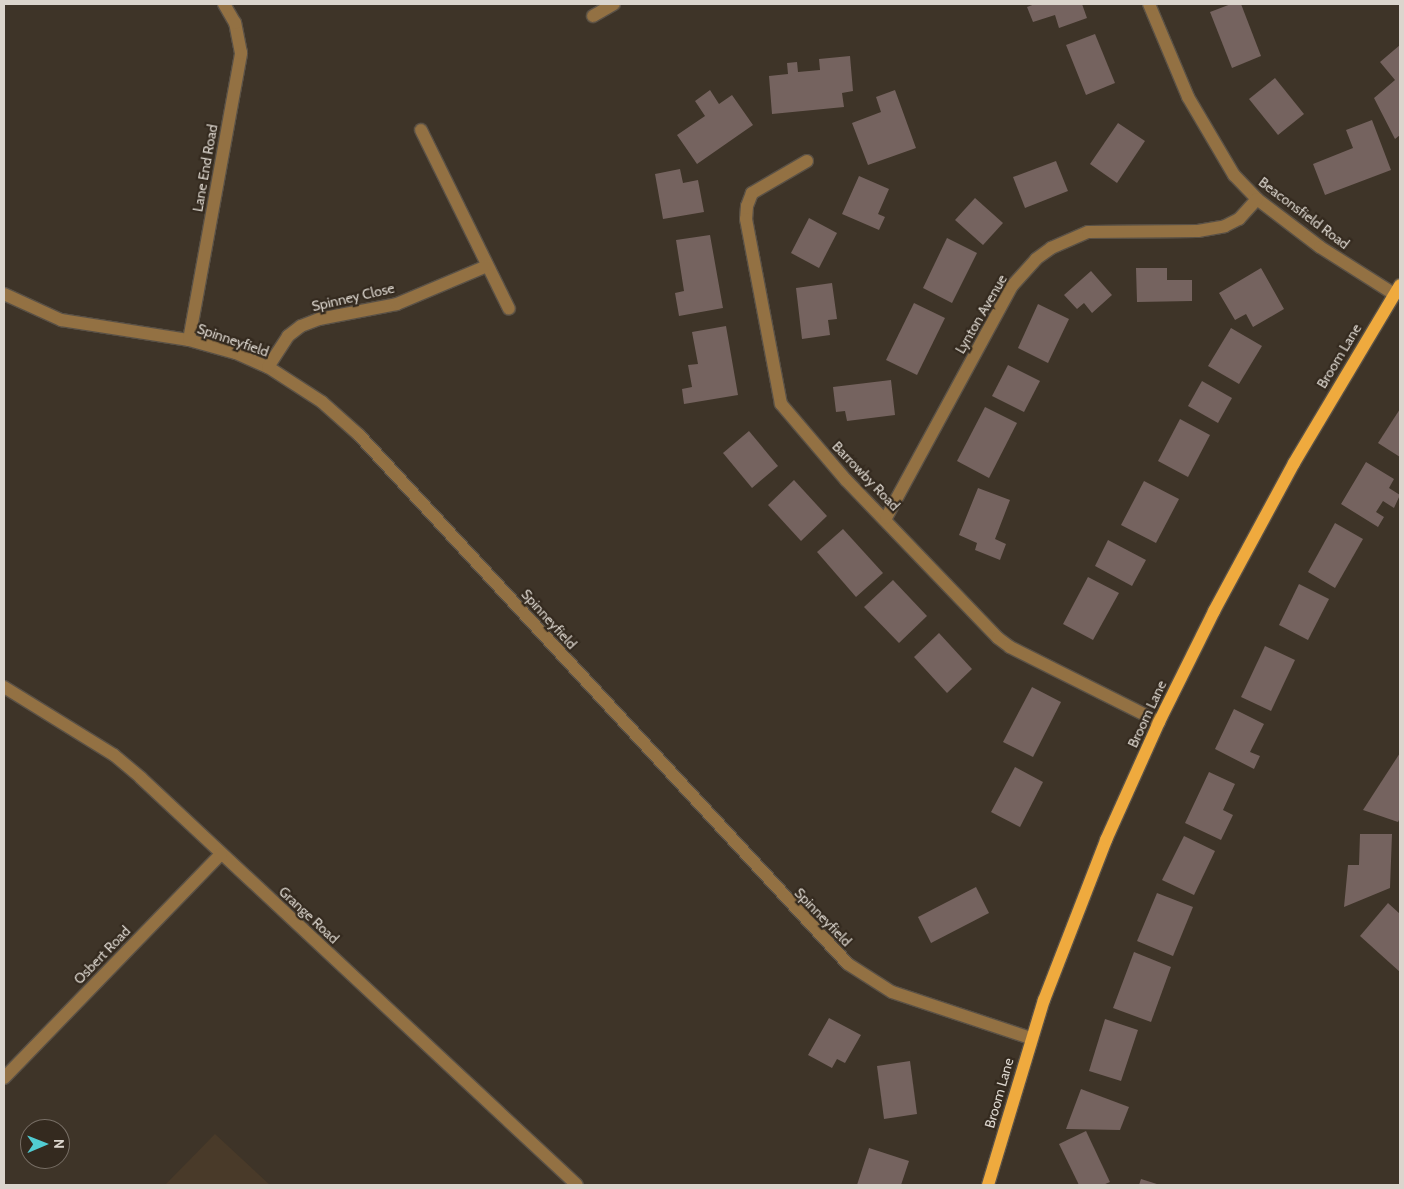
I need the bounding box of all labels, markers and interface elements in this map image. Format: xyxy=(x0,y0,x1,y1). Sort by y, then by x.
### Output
street label: Lane End Road xyxy=(189,123,221,213)
street label: Beaconsfield Road xyxy=(1255,173,1353,253)
street label: Lynton Avenue xyxy=(952,271,1010,357)
street label: Spinney Close xyxy=(310,279,396,315)
street label: Spinneyfield xyxy=(195,320,271,360)
street label: Broom Lane xyxy=(1313,321,1365,391)
street label: Barrowby Road xyxy=(829,438,903,514)
street label: Spinneyfield xyxy=(518,586,580,652)
street label: Broom Lane xyxy=(1124,678,1170,750)
street label: Grange Road xyxy=(276,883,342,947)
street label: Spinneyfield xyxy=(791,884,855,950)
street label: Osbert Road xyxy=(70,923,134,987)
street label: Broom Lane xyxy=(981,1056,1017,1130)
north arrow xyxy=(20,1119,70,1169)
text: N xyxy=(50,1139,68,1149)

